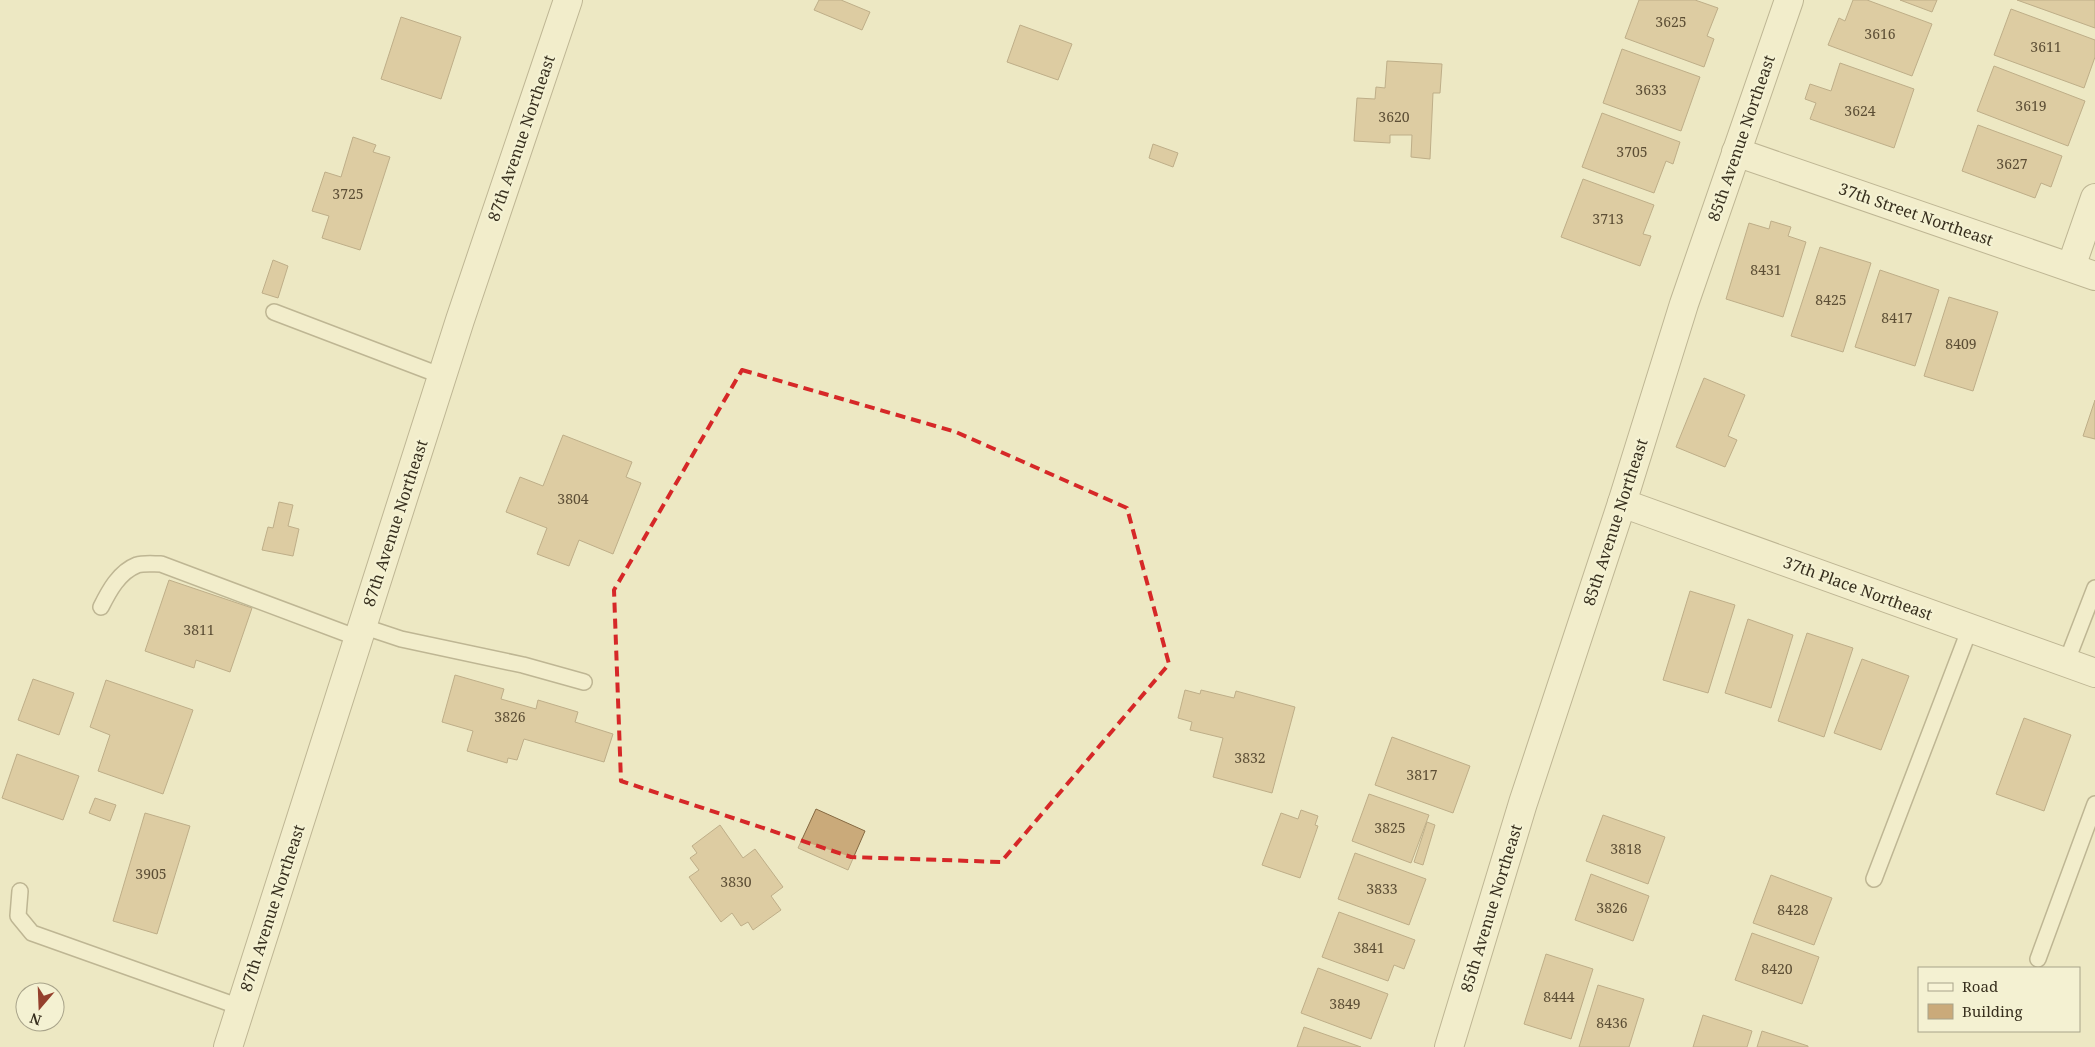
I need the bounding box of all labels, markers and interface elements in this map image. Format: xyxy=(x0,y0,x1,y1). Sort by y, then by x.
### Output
house number: 3625 xyxy=(1655,12,1687,31)
house number: 3616 xyxy=(1864,24,1896,43)
house number: 3611 xyxy=(2030,37,2062,56)
street label: 87th Avenue Northeast xyxy=(482,52,560,224)
street label: 85th Avenue Northeast xyxy=(1702,52,1780,224)
house number: 3633 xyxy=(1635,80,1667,99)
house number: 3619 xyxy=(2015,96,2047,115)
house number: 3624 xyxy=(1844,101,1876,120)
house number: 3620 xyxy=(1378,107,1410,126)
house number: 3705 xyxy=(1616,142,1648,161)
house number: 3627 xyxy=(1996,154,2028,173)
street label: 37th Street Northeast xyxy=(1836,177,1996,251)
house number: 3725 xyxy=(332,184,364,203)
house number: 3713 xyxy=(1592,209,1624,228)
house number: 8431 xyxy=(1750,260,1782,279)
house number: 8425 xyxy=(1815,290,1847,309)
house number: 8417 xyxy=(1881,308,1913,327)
house number: 8409 xyxy=(1945,334,1977,353)
street label: 85th Avenue Northeast xyxy=(1578,435,1653,608)
street label: 87th Avenue Northeast xyxy=(358,436,433,609)
house number: 3804 xyxy=(557,489,589,508)
street label: 37th Place Northeast xyxy=(1780,551,1936,625)
house number: 3811 xyxy=(183,620,215,639)
house number: 3826 xyxy=(494,707,526,726)
house number: 3832 xyxy=(1234,748,1266,767)
house number: 3817 xyxy=(1406,765,1438,784)
house number: 3825 xyxy=(1374,818,1406,837)
street label: 87th Avenue Northeast xyxy=(235,821,310,994)
street label: 85th Avenue Northeast xyxy=(1455,821,1527,995)
house number: 3818 xyxy=(1610,839,1642,858)
house number: 3905 xyxy=(135,864,167,883)
house number: 3830 xyxy=(720,872,752,891)
house number: 3833 xyxy=(1366,879,1398,898)
house number: 3826 xyxy=(1596,898,1628,917)
house number: 8428 xyxy=(1777,900,1809,919)
house number: 3841 xyxy=(1353,938,1385,957)
house number: 8420 xyxy=(1761,959,1793,978)
legend xyxy=(1918,967,2080,1032)
text: Road xyxy=(1962,976,1998,996)
north arrow xyxy=(15,982,65,1032)
house number: 8444 xyxy=(1543,987,1575,1006)
house number: 3849 xyxy=(1329,994,1361,1013)
text: Building xyxy=(1962,1001,2023,1021)
text: N xyxy=(27,1009,44,1031)
house number: 8436 xyxy=(1596,1013,1628,1032)

